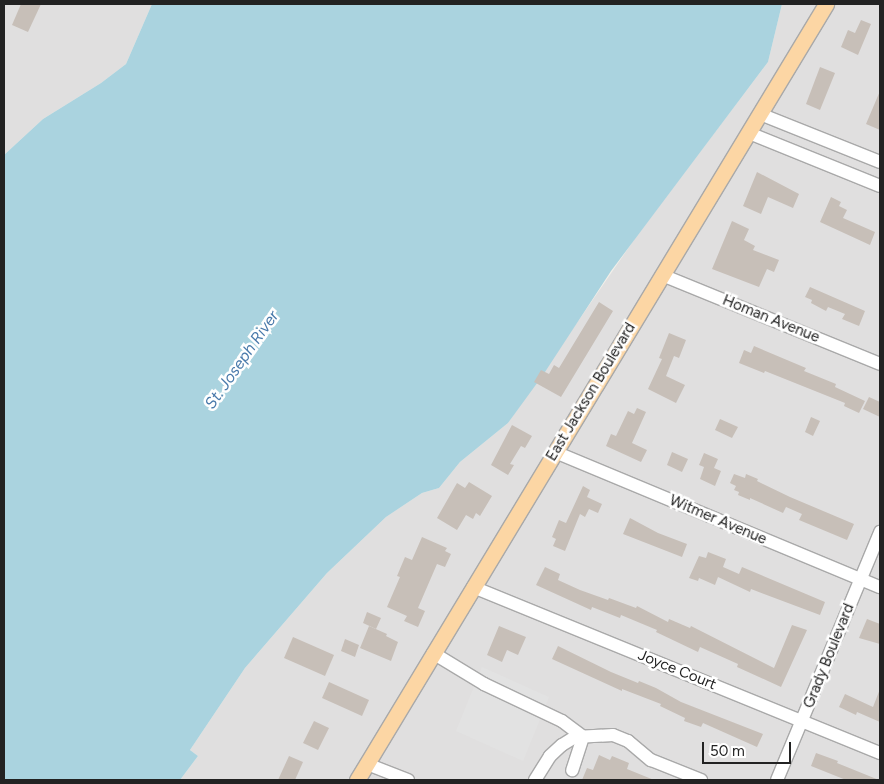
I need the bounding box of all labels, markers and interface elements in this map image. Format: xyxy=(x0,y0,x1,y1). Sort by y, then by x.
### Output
street label: Homan Avenue xyxy=(720,291,822,347)
water label: St. Joseph River xyxy=(201,307,283,413)
street label: East Jackson Boulevard xyxy=(543,320,639,464)
street label: Witmer Avenue xyxy=(667,491,769,549)
street label: Grady Boulevard xyxy=(800,601,858,711)
street label: Joyce Court xyxy=(635,646,719,694)
scale bar xyxy=(704,732,793,764)
text: 50 m xyxy=(710,742,745,760)

